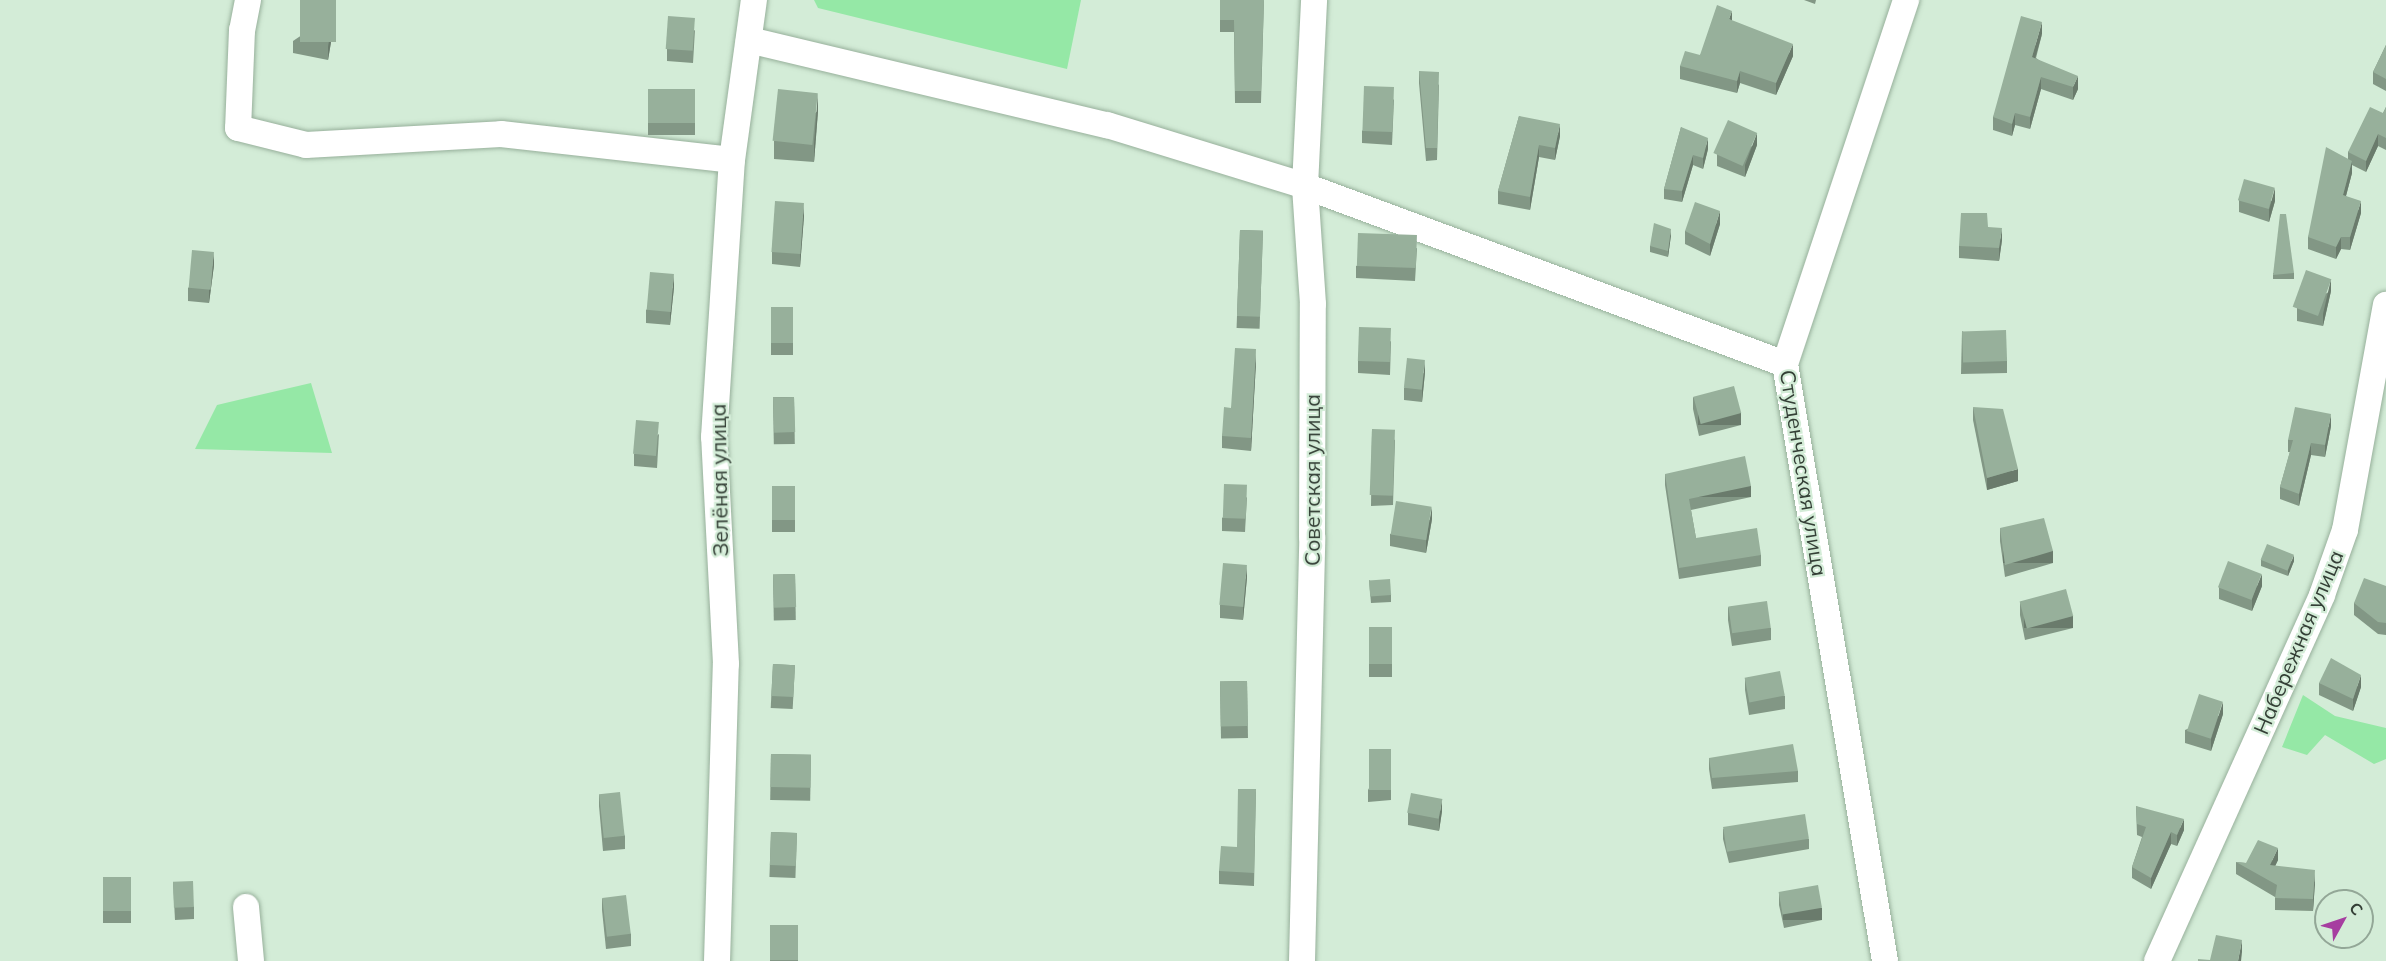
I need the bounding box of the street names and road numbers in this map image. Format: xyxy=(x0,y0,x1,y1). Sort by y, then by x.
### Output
street label: Студенческая улица xyxy=(1775,368,1833,578)
street label: Советская улица xyxy=(1299,394,1325,566)
street label: Зелёная улица xyxy=(705,403,733,557)
street label: Набережная улица xyxy=(2248,546,2348,738)

